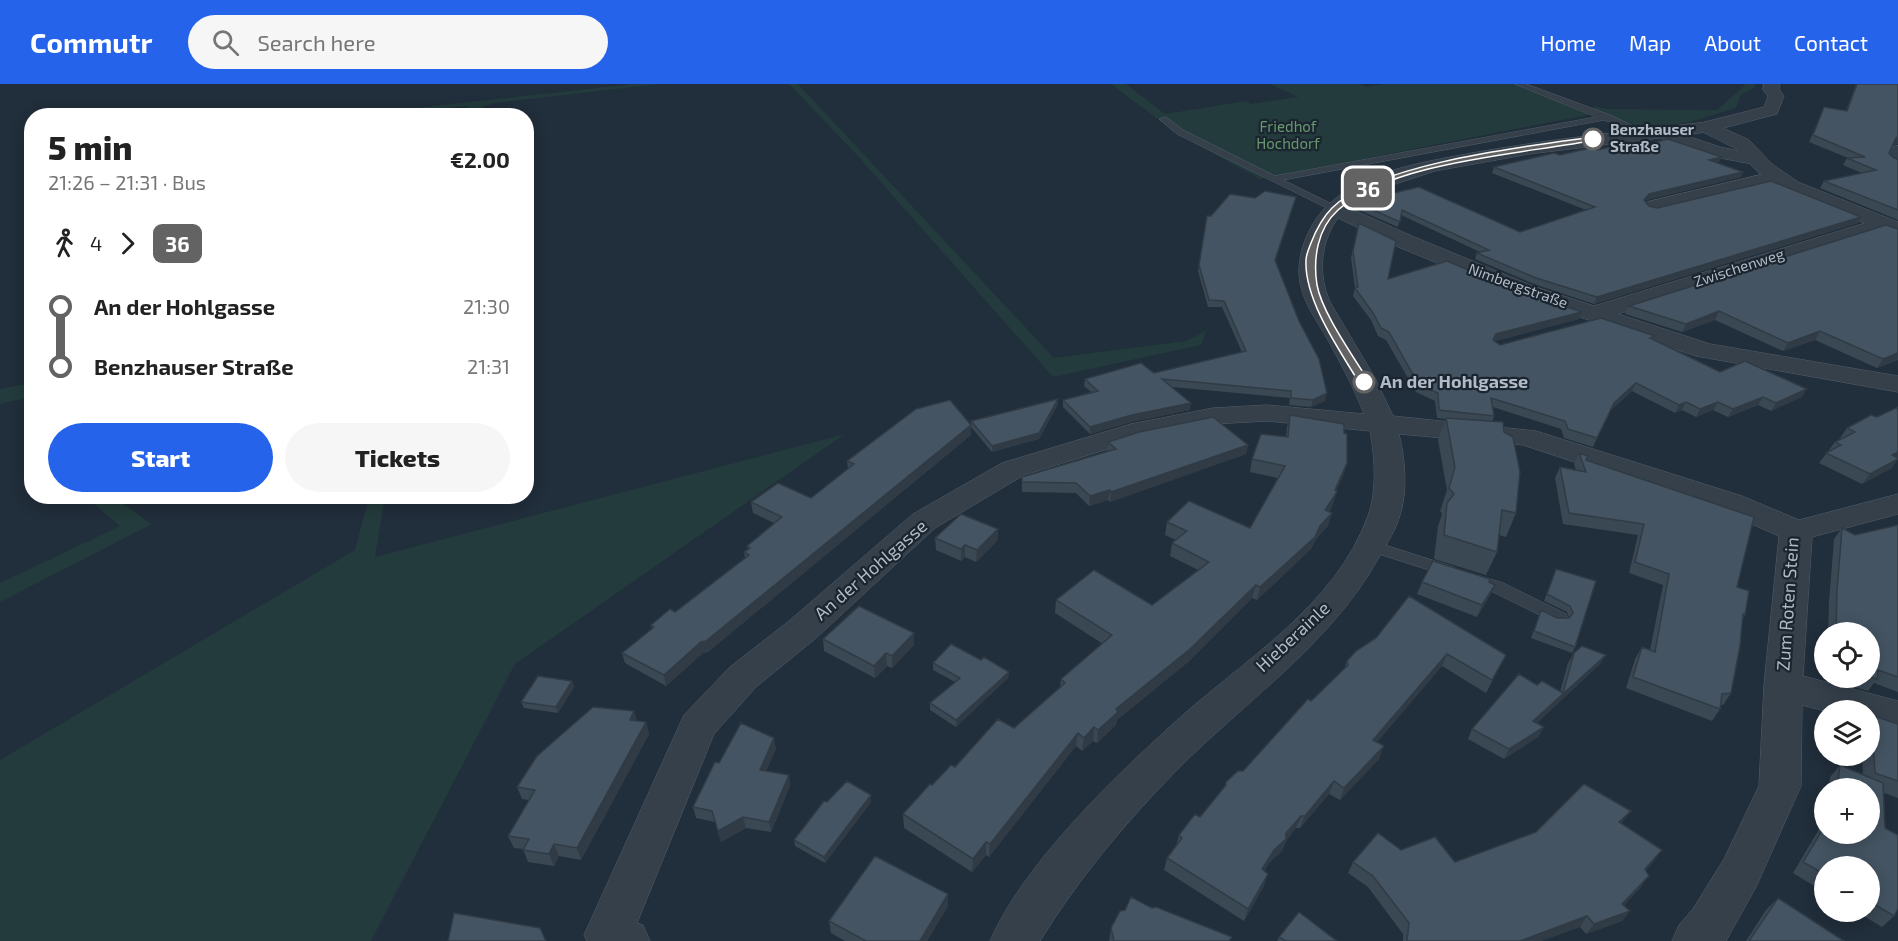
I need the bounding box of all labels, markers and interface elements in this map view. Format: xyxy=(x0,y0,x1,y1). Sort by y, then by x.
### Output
search box xyxy=(188,15,608,69)
text: Commutr xyxy=(30,25,152,59)
icon: search xyxy=(209,26,242,59)
text: Search here xyxy=(257,29,376,55)
text: Home xyxy=(1540,30,1596,55)
text: Map xyxy=(1629,30,1671,55)
text: About xyxy=(1704,30,1761,55)
text: Contact xyxy=(1794,30,1868,55)
park label: Friedhof Hochdorf xyxy=(1256,117,1320,152)
place label: Benzhauser Straße xyxy=(1610,120,1695,155)
text: 5 min xyxy=(48,127,132,167)
marker: Benzhauser Straße xyxy=(1582,128,1604,150)
text: €2.00 xyxy=(450,146,510,172)
line badge: 36 xyxy=(1341,168,1395,208)
text: 21:26 – 21:31 · Bus xyxy=(48,170,206,194)
text: 36 xyxy=(1356,176,1380,201)
icon: walk xyxy=(48,227,81,260)
icon: forward xyxy=(111,227,144,260)
text: 4 xyxy=(90,231,102,255)
text: 36 xyxy=(165,231,190,256)
street label: Zwischenweg xyxy=(1691,244,1787,290)
street label: Nimbergstraße xyxy=(1466,259,1570,311)
text: An der Hohlgasse xyxy=(94,293,275,319)
text: 21:30 xyxy=(463,294,510,318)
text: Benzhauser Straße xyxy=(94,353,294,379)
text: 21:31 xyxy=(467,354,510,378)
place label: An der Hohlgasse xyxy=(1380,370,1528,392)
marker: An der Hohlgasse xyxy=(1353,371,1375,393)
button: Start xyxy=(48,423,273,492)
button: Tickets xyxy=(285,423,510,492)
street label: An der Hohlgasse xyxy=(809,514,931,624)
street label: Zum Roten Stein xyxy=(1771,536,1803,671)
street label: Hieberainle xyxy=(1251,596,1334,676)
map controls xyxy=(1814,622,1880,922)
button: locate xyxy=(1814,622,1880,688)
button: layers xyxy=(1814,700,1880,766)
button: + xyxy=(1814,778,1880,844)
button: − xyxy=(1814,856,1880,922)

